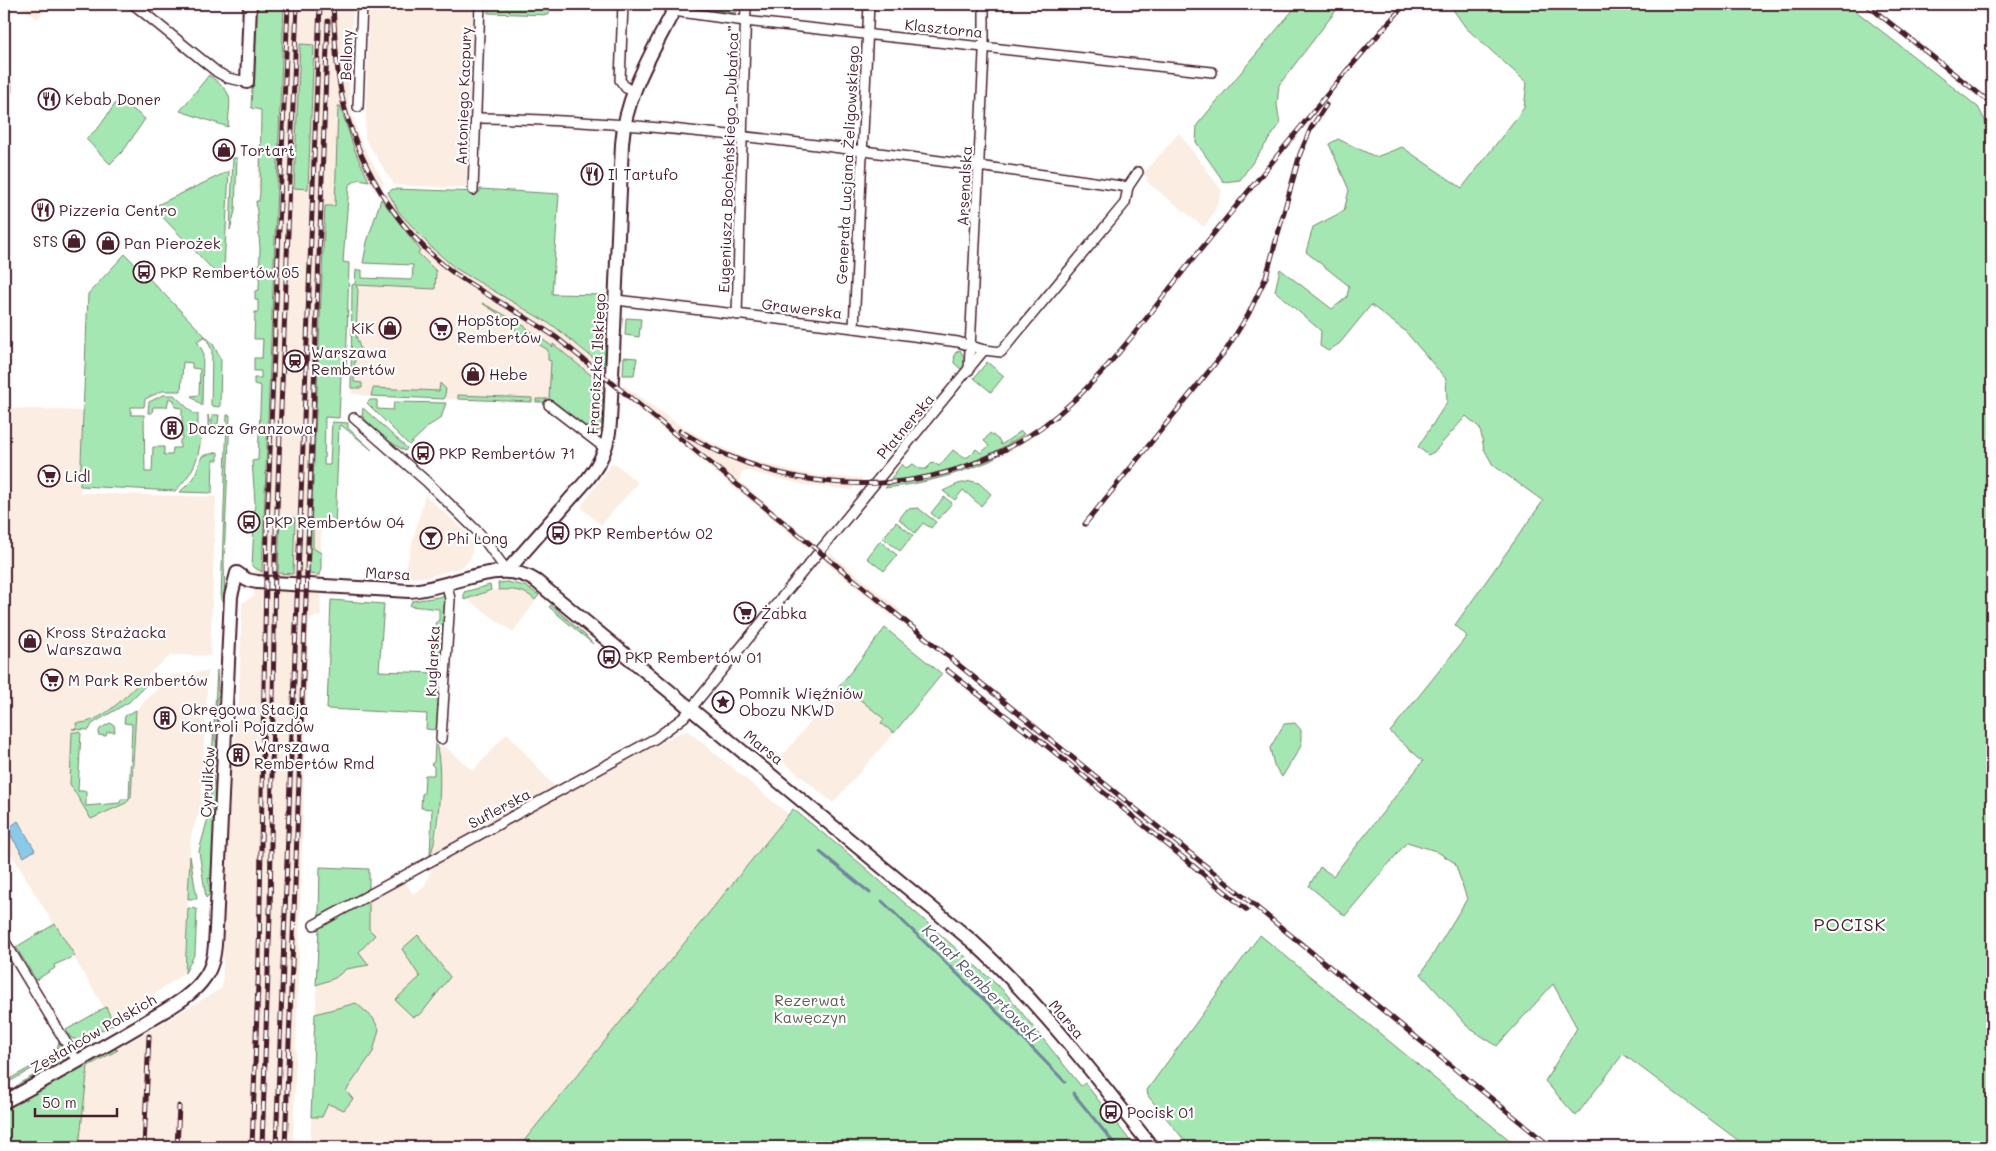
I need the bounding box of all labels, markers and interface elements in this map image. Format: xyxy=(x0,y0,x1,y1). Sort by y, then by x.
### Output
street label: Klasztorna xyxy=(904,14,984,42)
street label: Eugeniusza Bocheńskiego „Dubańca” xyxy=(713,25,743,293)
street label: Antoniego Kacpury xyxy=(451,26,475,166)
street label: Bellony xyxy=(335,29,357,81)
street label: Generała Lucjana Żeligowskiego xyxy=(831,45,863,285)
restaurant icon: Kebab Doner xyxy=(37,87,61,111)
place label: Kebab Doner xyxy=(65,89,161,109)
shop icon: Tortart xyxy=(212,138,236,162)
place label: Tortart xyxy=(240,140,295,160)
street label: Arsenalska xyxy=(952,145,976,227)
restaurant icon: Il Tartufo xyxy=(580,162,604,186)
place label: Il Tartufo xyxy=(608,164,678,184)
restaurant icon: Pizzeria Centro xyxy=(31,198,55,222)
place label: Pizzeria Centro xyxy=(59,200,176,220)
shop icon: STS xyxy=(62,229,86,253)
place label: STS xyxy=(33,231,58,251)
shop icon: Pan Pierożek xyxy=(96,231,120,255)
place label: Pan Pierożek xyxy=(124,233,221,253)
bus stop icon: PKP Rembertów 05 xyxy=(132,260,156,284)
place label: PKP Rembertów 05 xyxy=(160,262,299,282)
street label: Franciszka Ilskiego xyxy=(582,293,610,435)
street label: Grawerska xyxy=(761,293,843,323)
place label: HopStop Rembertów xyxy=(457,310,541,347)
shop icon: KiK xyxy=(378,316,402,340)
supermarket icon: HopStop Rembertów xyxy=(429,317,453,341)
place label: KiK xyxy=(351,318,374,338)
place label: Warszawa Rembertów xyxy=(311,342,395,379)
station icon: Warszawa Rembertów xyxy=(283,349,307,373)
shop icon: Hebe xyxy=(461,362,485,386)
place label: Hebe xyxy=(489,364,528,384)
street label: Płatnerska xyxy=(872,389,938,463)
building icon: Dacza Granzowa xyxy=(160,416,184,440)
place label: Dacza Granzowa xyxy=(188,418,313,438)
bus stop icon: PKP Rembertów 71 xyxy=(411,441,435,465)
place label: PKP Rembertów 71 xyxy=(439,443,575,463)
supermarket icon: Lidl xyxy=(37,464,61,488)
place label: Lidl xyxy=(65,466,91,486)
bus stop icon: PKP Rembertów 04 xyxy=(237,510,261,534)
place label: PKP Rembertów 04 xyxy=(265,512,405,532)
bus stop icon: PKP Rembertów 02 xyxy=(546,521,570,545)
place label: PKP Rembertów 02 xyxy=(574,523,713,543)
bar icon: Phi Long xyxy=(419,526,443,550)
place label: Phi Long xyxy=(447,528,508,548)
street label: Marsa xyxy=(365,562,411,584)
supermarket icon: Żabka xyxy=(733,601,757,625)
place label: Żabka xyxy=(761,603,807,623)
place label: Kross Strażacka Warszawa xyxy=(46,622,167,659)
street label: Kuglarska xyxy=(420,625,444,697)
shop icon: Kross Strażacka Warszawa xyxy=(18,629,42,653)
bus stop icon: PKP Rembertów 01 xyxy=(597,645,621,669)
place label: PKP Rembertów 01 xyxy=(625,647,762,667)
supermarket icon: M Park Rembertów xyxy=(40,668,64,692)
place label: M Park Rembertów xyxy=(68,670,208,690)
place label: Pomnik Więźniów Obozu NKWD xyxy=(739,683,864,720)
place icon: Pomnik Więźniów Obozu NKWD xyxy=(711,690,735,714)
place label: Okręgowa Stacja Kontroli Pojazdów xyxy=(181,699,314,736)
building icon: Okręgowa Stacja Kontroli Pojazdów xyxy=(153,706,177,730)
street label: Marsa xyxy=(740,725,788,769)
place label: Warszawa Rembertów Rmd xyxy=(254,736,374,773)
building icon: Warszawa Rembertów Rmd xyxy=(226,743,250,767)
street label: Cyrulików xyxy=(195,746,219,818)
street label: Suflerska xyxy=(464,783,534,833)
district label: POCISK xyxy=(1813,912,1887,936)
water label: Kanał Rembertowski xyxy=(918,919,1046,1047)
street label: Zesłańców Polskich xyxy=(26,989,160,1077)
park label: Rezerwat Kawęczyn xyxy=(774,990,846,1027)
street label: Marsa xyxy=(1045,995,1089,1043)
scale bar xyxy=(35,1086,118,1118)
text: 50 m xyxy=(42,1092,77,1112)
bus stop icon: Pocisk 01 xyxy=(1099,1100,1123,1124)
place label: Pocisk 01 xyxy=(1127,1102,1195,1122)

